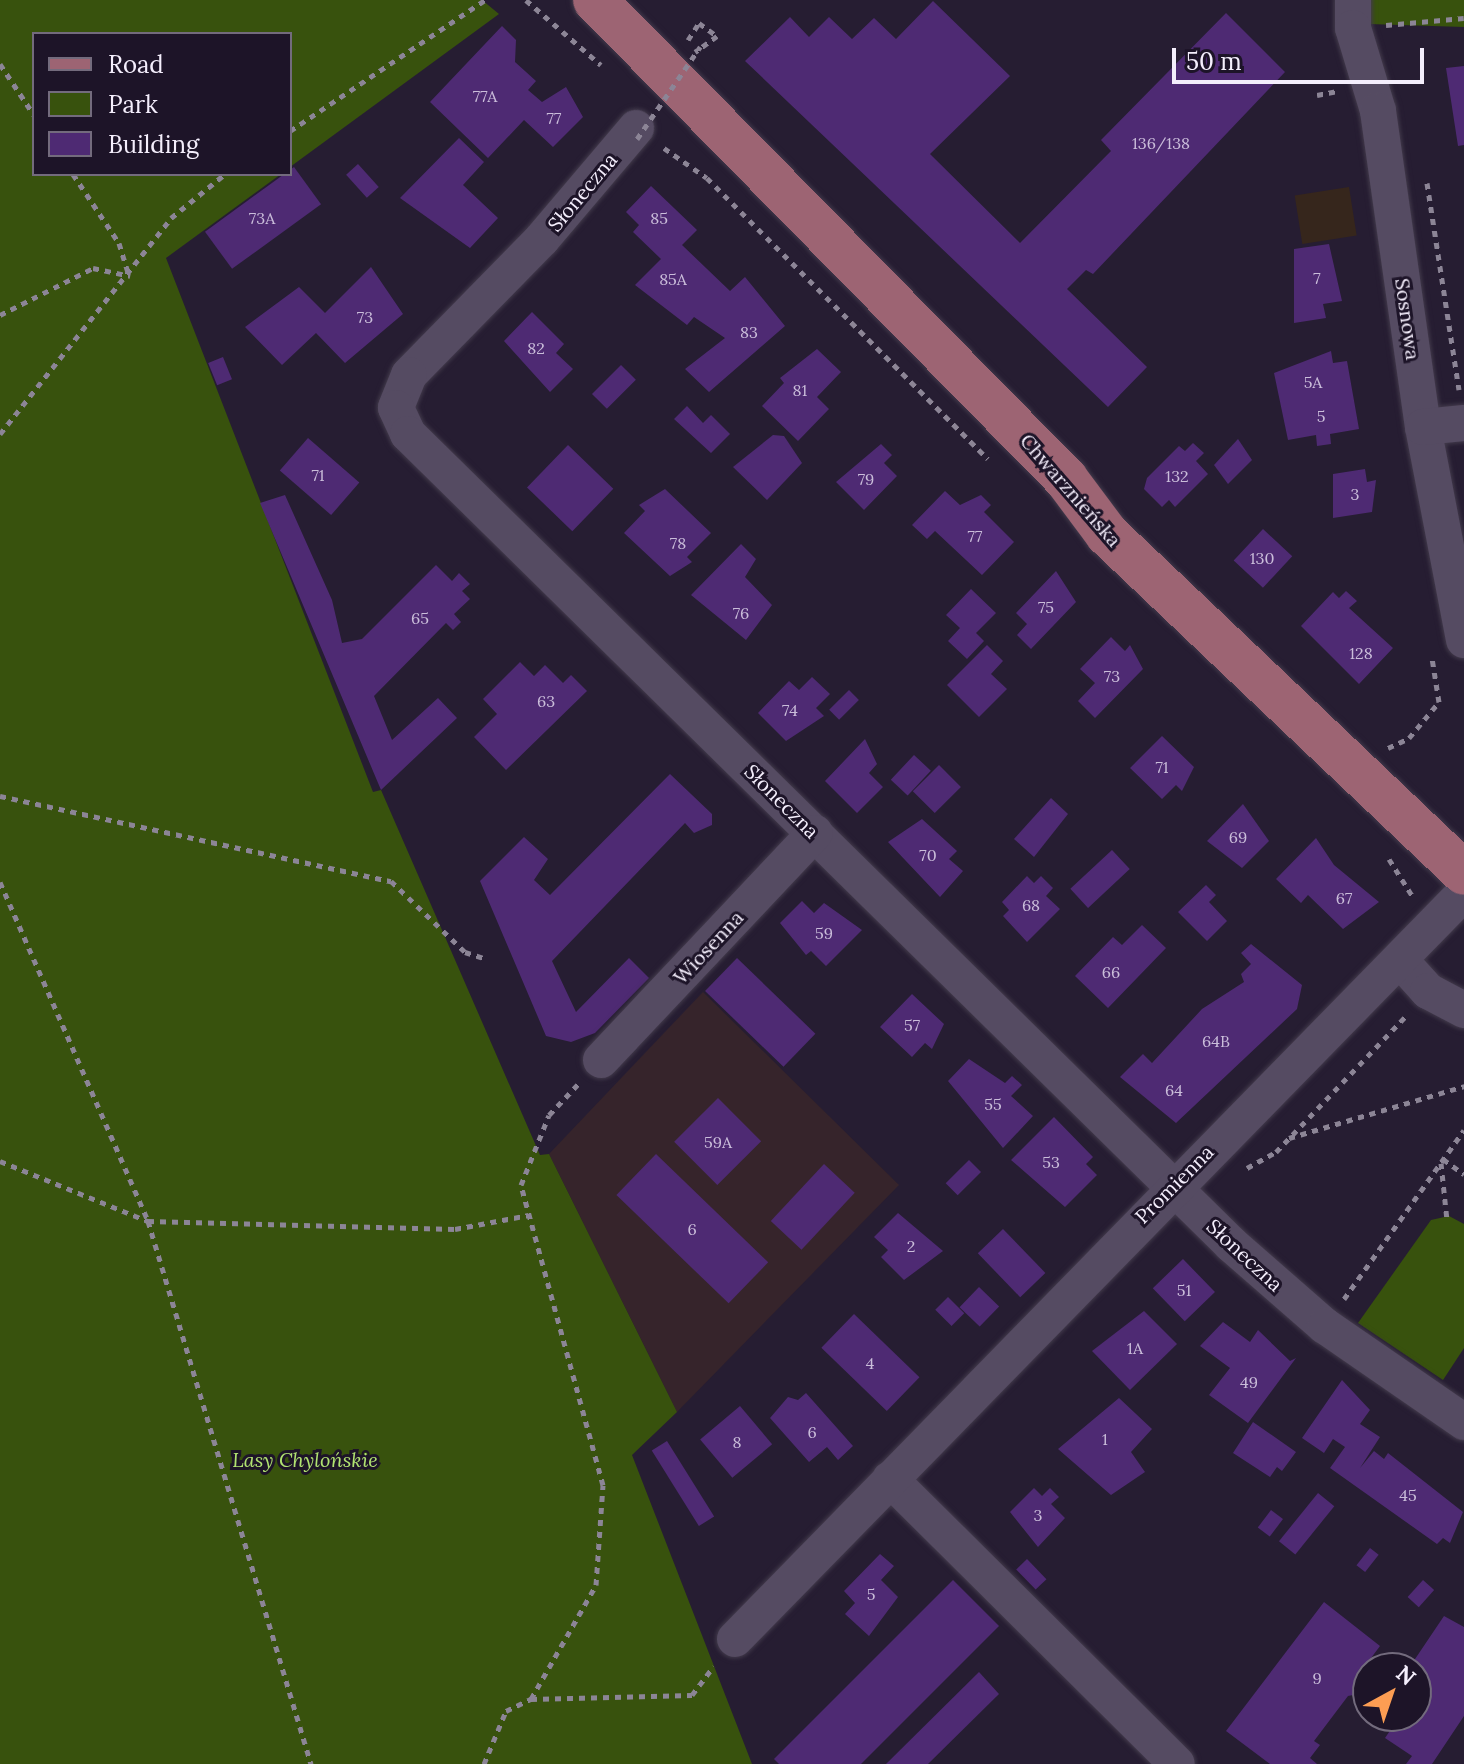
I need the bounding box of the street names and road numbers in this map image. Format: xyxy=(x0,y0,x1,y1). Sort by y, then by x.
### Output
street label: Słoneczna xyxy=(542,148,622,236)
street label: Sosnowa xyxy=(1390,277,1426,361)
street label: Chwarznieńska xyxy=(1015,429,1127,551)
street label: Słoneczna xyxy=(740,759,824,843)
street label: Wiosenna xyxy=(668,905,748,989)
street label: Promienna xyxy=(1130,1140,1218,1228)
street label: Słoneczna xyxy=(1202,1214,1288,1296)

